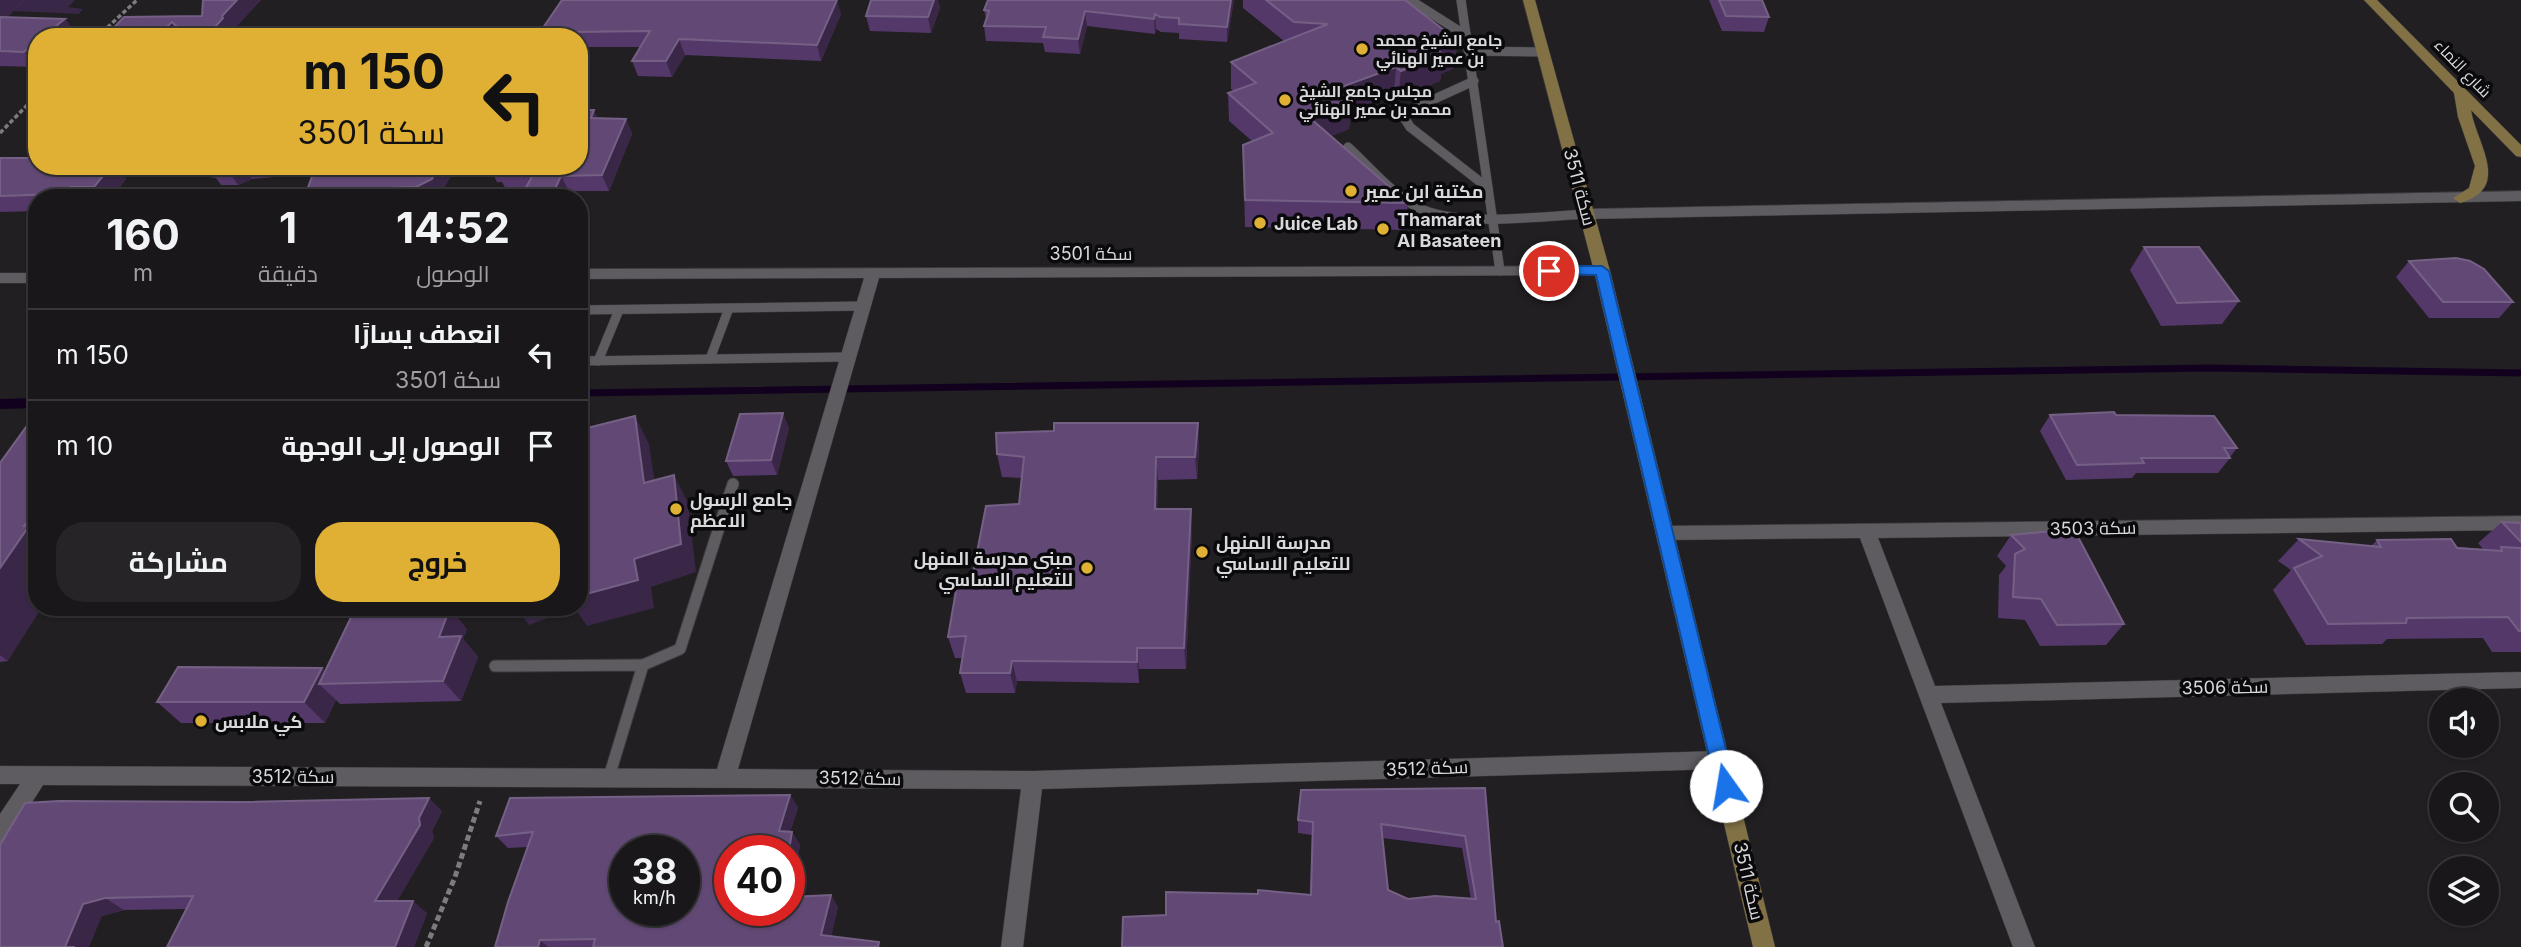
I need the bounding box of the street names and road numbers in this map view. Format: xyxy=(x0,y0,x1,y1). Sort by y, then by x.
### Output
street label: شارع النماء xyxy=(2429,35,2496,103)
street label: سكة 3511 xyxy=(1560,146,1600,228)
street label: سكة 3501 xyxy=(1050,243,1132,264)
street label: سكة 3503 xyxy=(2049,517,2137,539)
street label: سكة 3506 xyxy=(2181,676,2269,698)
street label: سكة 3512 xyxy=(1385,756,1469,780)
street label: سكة 3512 xyxy=(252,766,334,787)
street label: سكة 3512 xyxy=(819,767,901,789)
street label: سكة 3511 xyxy=(1730,840,1768,922)

